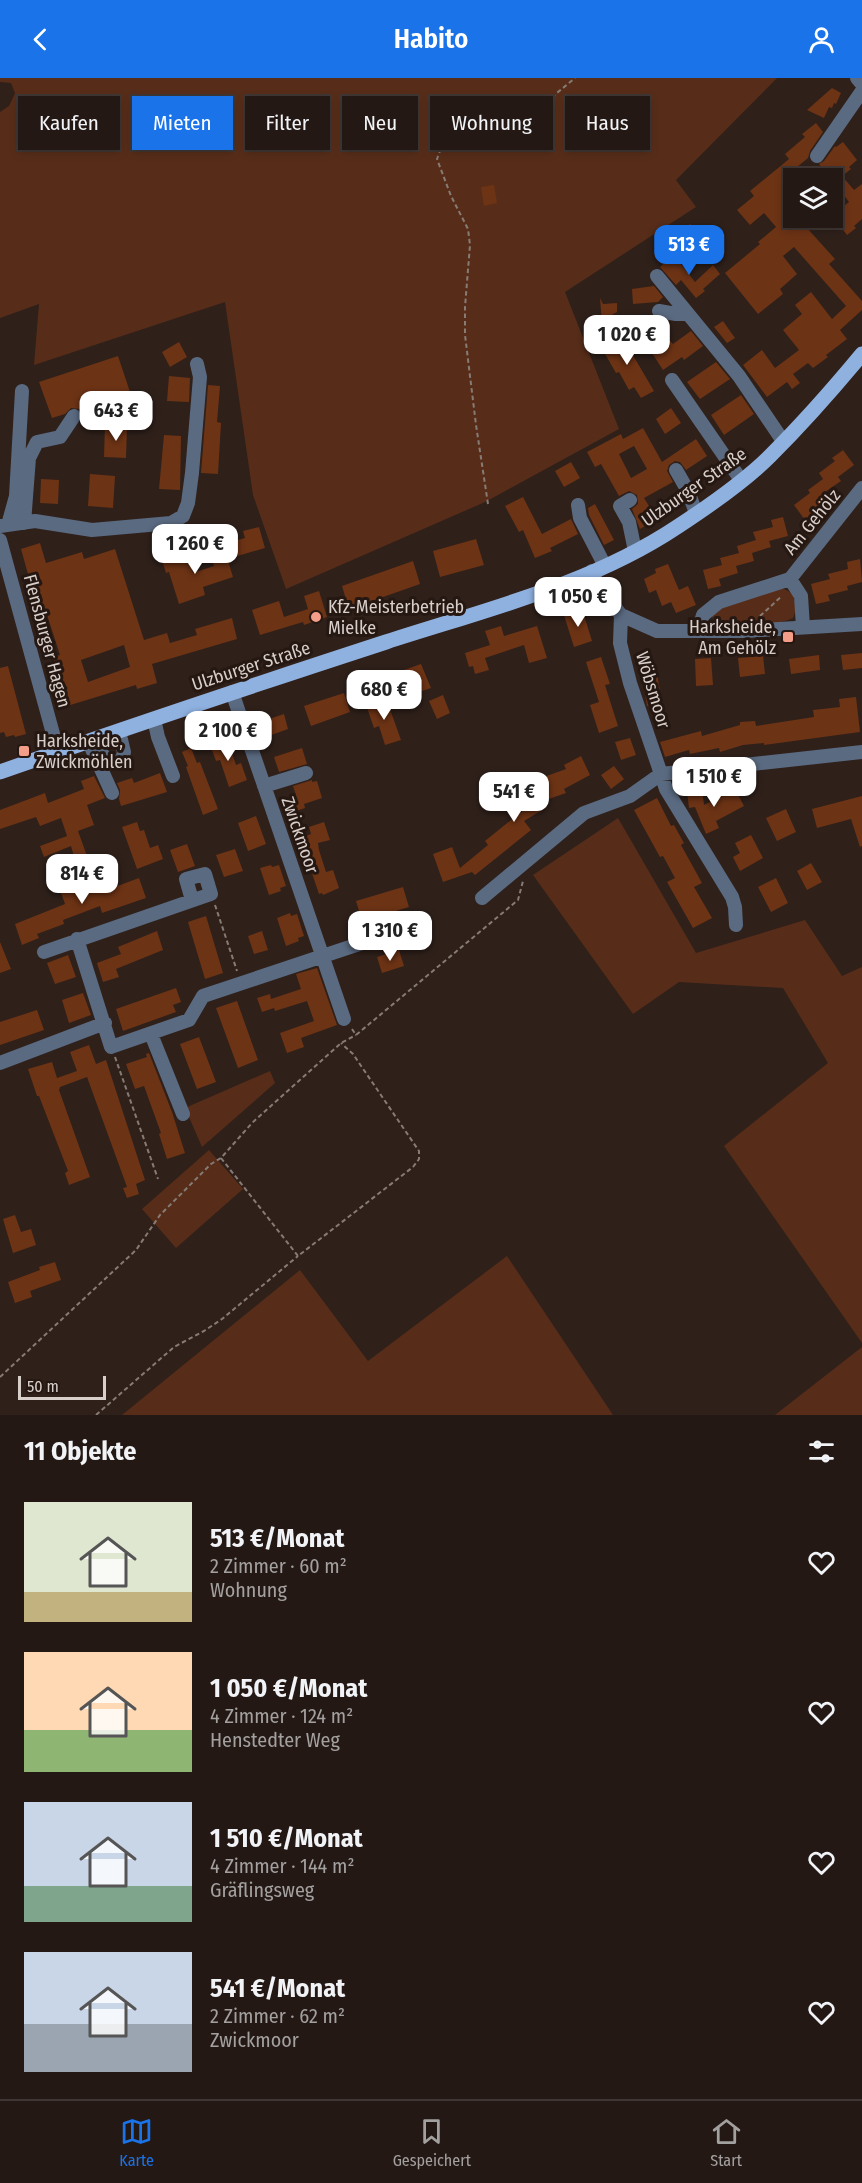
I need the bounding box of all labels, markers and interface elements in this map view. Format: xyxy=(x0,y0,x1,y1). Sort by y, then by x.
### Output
icon: back xyxy=(24,23,57,56)
text: Habito xyxy=(394,23,468,55)
icon: person xyxy=(805,23,838,56)
chip: Kaufen xyxy=(18,96,120,150)
chip: Mieten xyxy=(132,96,233,150)
chip: Filter xyxy=(245,96,330,150)
chip: Neu xyxy=(342,96,418,150)
chip: Wohnung xyxy=(430,96,553,150)
chip: Haus xyxy=(565,96,650,150)
map controls xyxy=(783,168,843,228)
button: layers xyxy=(783,168,843,228)
pin: 513 € xyxy=(647,225,731,276)
text: 513 € xyxy=(668,232,710,256)
pin: 1 020 € xyxy=(572,315,682,366)
text: 1 020 € xyxy=(598,322,656,346)
pin: 643 € xyxy=(74,391,158,442)
text: 643 € xyxy=(94,398,138,422)
street label: Ulzburger Straße xyxy=(637,443,751,531)
street label: Am Gehölz xyxy=(779,485,845,559)
pin: 1 260 € xyxy=(140,524,250,575)
text: 1 260 € xyxy=(166,531,224,555)
street label: Flensburger Hagen xyxy=(19,572,75,710)
pin: 1 050 € xyxy=(523,577,633,628)
text: 1 050 € xyxy=(548,584,608,608)
place label: Kfz-Meisterbetrieb Mielke xyxy=(328,596,464,639)
marker: Kfz-Meisterbetrieb Mielke xyxy=(309,610,323,624)
place label: Harksheide, Am Gehölz xyxy=(689,616,776,659)
marker: Harksheide, Am Gehölz xyxy=(781,630,795,644)
street label: Ulzburger Straße xyxy=(189,636,313,695)
street label: Wöbsmoor xyxy=(631,649,675,732)
pin: 680 € xyxy=(342,670,426,721)
text: 680 € xyxy=(361,677,407,701)
pin: 2 100 € xyxy=(173,711,283,762)
text: 2 100 € xyxy=(199,718,257,742)
place label: Harksheide, Zwickmöhlen xyxy=(36,730,133,773)
marker: Harksheide, Zwickmöhlen xyxy=(17,744,31,758)
pin: 1 510 € xyxy=(659,757,769,808)
text: 1 510 € xyxy=(686,764,742,788)
pin: 541 € xyxy=(472,772,556,823)
text: 541 € xyxy=(493,779,535,803)
street label: Zwickmoor xyxy=(277,794,324,877)
pin: 814 € xyxy=(40,854,124,905)
text: 814 € xyxy=(60,861,104,885)
pin: 1 310 € xyxy=(335,911,445,962)
text: 1 310 € xyxy=(362,918,418,942)
scale bar xyxy=(18,1373,106,1400)
text: 50 m xyxy=(27,1377,59,1396)
icon: filters xyxy=(805,1435,838,1468)
text: 11 Objekte xyxy=(24,1436,136,1467)
text: 513 €/Monat xyxy=(210,1523,344,1554)
icon: home xyxy=(72,1526,144,1598)
icon: heart xyxy=(805,1546,838,1579)
text: 2 Zimmer · 60 m² xyxy=(210,1554,347,1578)
text: Wohnung xyxy=(210,1578,287,1602)
text: 1 050 €/Monat xyxy=(210,1673,367,1704)
icon: home xyxy=(72,1676,144,1748)
icon: heart xyxy=(805,1696,838,1729)
text: 4 Zimmer · 124 m² xyxy=(210,1704,353,1728)
text: Henstedter Weg xyxy=(210,1728,340,1752)
text: 1 510 €/Monat xyxy=(210,1823,363,1854)
icon: home xyxy=(72,1826,144,1898)
icon: heart xyxy=(805,1846,838,1879)
text: 4 Zimmer · 144 m² xyxy=(210,1854,355,1878)
text: Gräflingsweg xyxy=(210,1878,314,1902)
text: 541 €/Monat xyxy=(210,1973,345,2004)
icon: home xyxy=(72,1976,144,2048)
icon: heart xyxy=(805,1996,838,2029)
text: 2 Zimmer · 62 m² xyxy=(210,2004,345,2028)
text: Zwickmoor xyxy=(210,2028,299,2052)
tab: Karte xyxy=(119,2115,154,2170)
tab: Gespeichert xyxy=(393,2115,471,2170)
tab: Start xyxy=(710,2115,743,2170)

